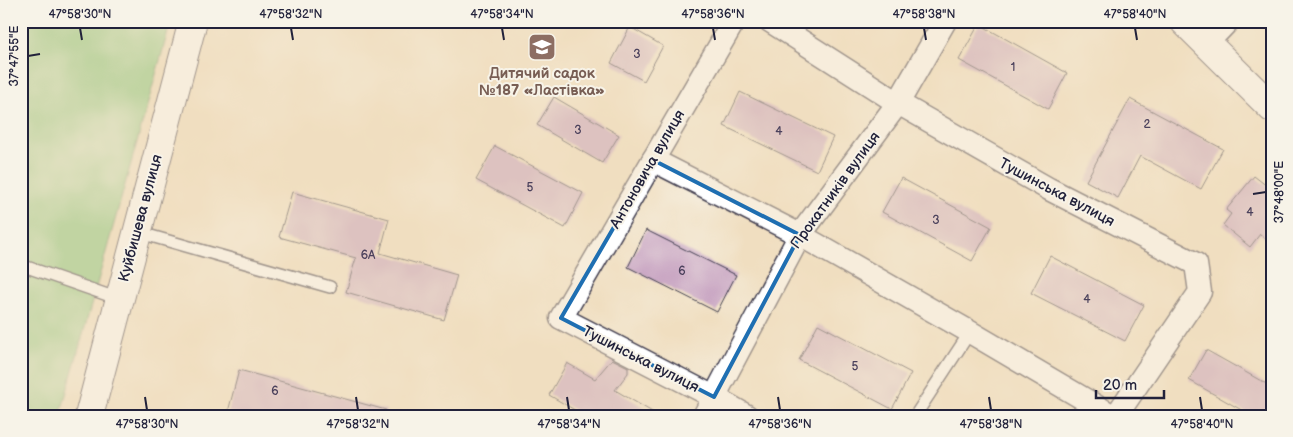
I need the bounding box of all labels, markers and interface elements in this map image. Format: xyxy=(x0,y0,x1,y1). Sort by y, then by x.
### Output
text: 47°58'30"N xyxy=(48,7,112,22)
text: 47°58'32"N xyxy=(259,7,323,22)
text: 47°58'34"N xyxy=(470,7,534,22)
text: 47°58'36"N xyxy=(681,7,745,22)
text: 47°58'38"N xyxy=(892,7,956,22)
text: 47°58'40"N xyxy=(1103,7,1167,22)
text: 37°47'55"E xyxy=(7,25,22,86)
school or university icon: Дитячий садок №187 «Ластівка» xyxy=(527,32,557,62)
house number: 3 xyxy=(633,47,641,62)
house number: 1 xyxy=(1011,60,1015,75)
place label: Дитячий садок №187 «Ластівка» xyxy=(479,64,605,100)
street label: Антоновича вулиця xyxy=(605,106,689,233)
house number: 2 xyxy=(1143,117,1151,132)
house number: 3 xyxy=(574,123,582,138)
house number: 4 xyxy=(775,124,783,139)
street label: Прокатників вулиця xyxy=(786,128,884,253)
street label: Куйбишева вулиця xyxy=(114,152,167,284)
street label: Тушинська вулиця xyxy=(996,154,1118,231)
text: 37°48'00"E xyxy=(1272,161,1287,223)
house number: 5 xyxy=(527,180,534,195)
house number: 4 xyxy=(1246,205,1254,220)
house number: 3 xyxy=(932,213,940,228)
house number: 6А xyxy=(361,248,376,263)
house number: 6 xyxy=(678,264,686,279)
house number: 4 xyxy=(1083,292,1091,307)
street label: Тушинська вулиця xyxy=(579,322,702,397)
house number: 5 xyxy=(852,359,859,374)
scale bar xyxy=(1096,367,1163,399)
text: 20 m xyxy=(1103,376,1137,395)
house number: 6 xyxy=(271,384,279,399)
text: 47°58'30"N xyxy=(115,417,179,432)
text: 47°58'32"N xyxy=(326,417,390,432)
text: 47°58'34"N xyxy=(537,417,601,432)
text: 47°58'36"N xyxy=(748,417,812,432)
text: 47°58'38"N xyxy=(959,417,1023,432)
text: 47°58'40"N xyxy=(1170,417,1234,432)

